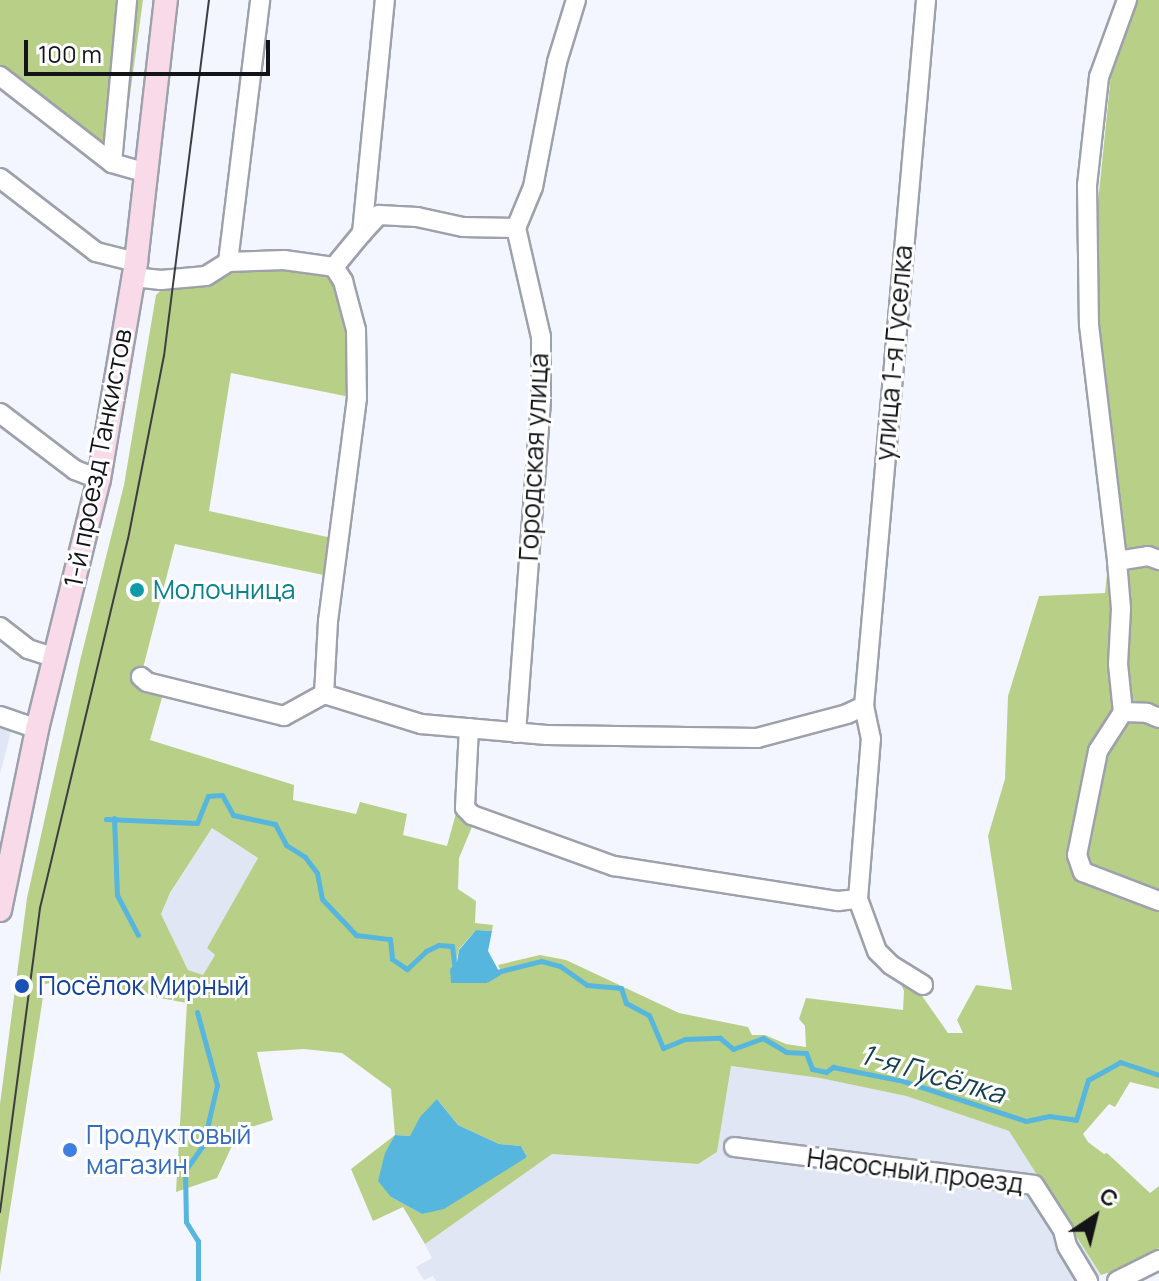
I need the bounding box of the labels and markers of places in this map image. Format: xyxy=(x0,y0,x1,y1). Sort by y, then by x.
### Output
place label: Молочница xyxy=(153,574,295,606)
marker: Молочница xyxy=(128,581,146,599)
place label: Посёлок Мирный xyxy=(38,970,249,1002)
marker: Посёлок Мирный xyxy=(13,977,31,995)
place label: Продуктовый магазин xyxy=(86,1119,251,1180)
marker: Продуктовый магазин xyxy=(61,1141,79,1159)

